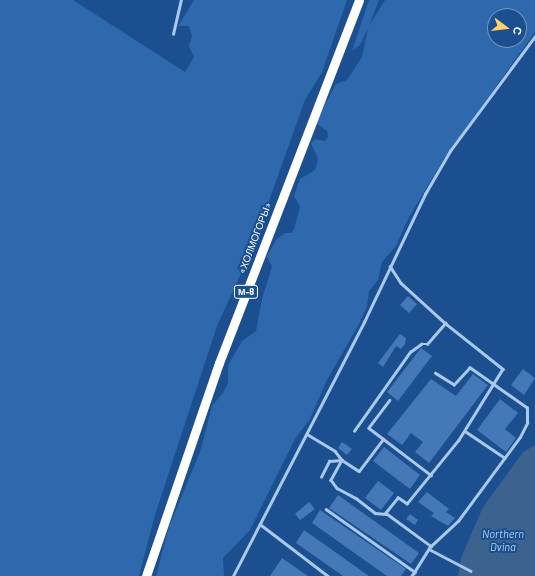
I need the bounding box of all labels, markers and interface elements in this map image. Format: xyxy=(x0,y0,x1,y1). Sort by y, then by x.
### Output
north arrow xyxy=(487,8,527,48)
text: С xyxy=(511,25,525,36)
street label: «ХОЛМОГОРЫ» xyxy=(236,201,274,275)
road number: М-8 xyxy=(233,285,259,299)
water label: Northern Dvina xyxy=(482,528,524,554)

